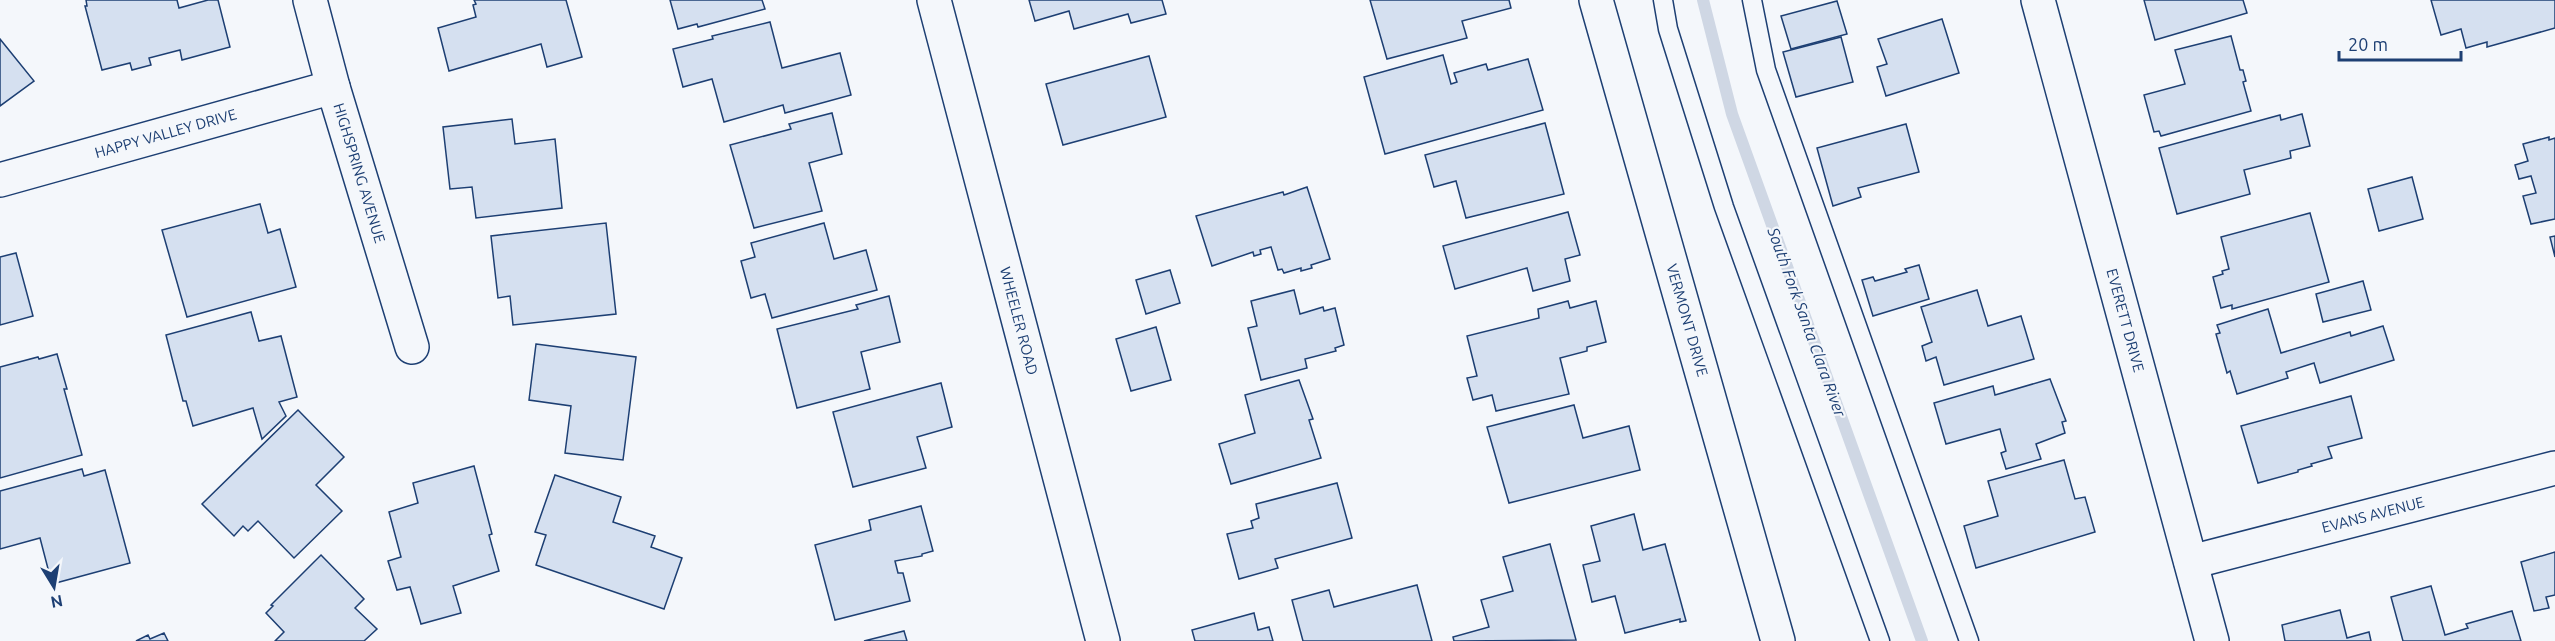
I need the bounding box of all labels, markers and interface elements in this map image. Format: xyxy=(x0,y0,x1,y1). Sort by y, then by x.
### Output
scale bar xyxy=(2339,24,2460,62)
text: 20 m xyxy=(2348,34,2388,54)
street label: HIGHSPRING AVENUE xyxy=(330,101,389,245)
street label: HAPPY VALLEY DRIVE xyxy=(93,105,238,161)
water label: South Fork Santa Clara River xyxy=(1764,224,1850,420)
street label: VERMONT DRIVE xyxy=(1663,262,1711,378)
street label: WHEELER ROAD xyxy=(997,265,1042,377)
street label: EVERETT DRIVE xyxy=(2103,267,2148,374)
street label: EVANS AVENUE xyxy=(2320,493,2426,536)
north arrow xyxy=(24,557,84,617)
text: N xyxy=(49,592,64,612)

